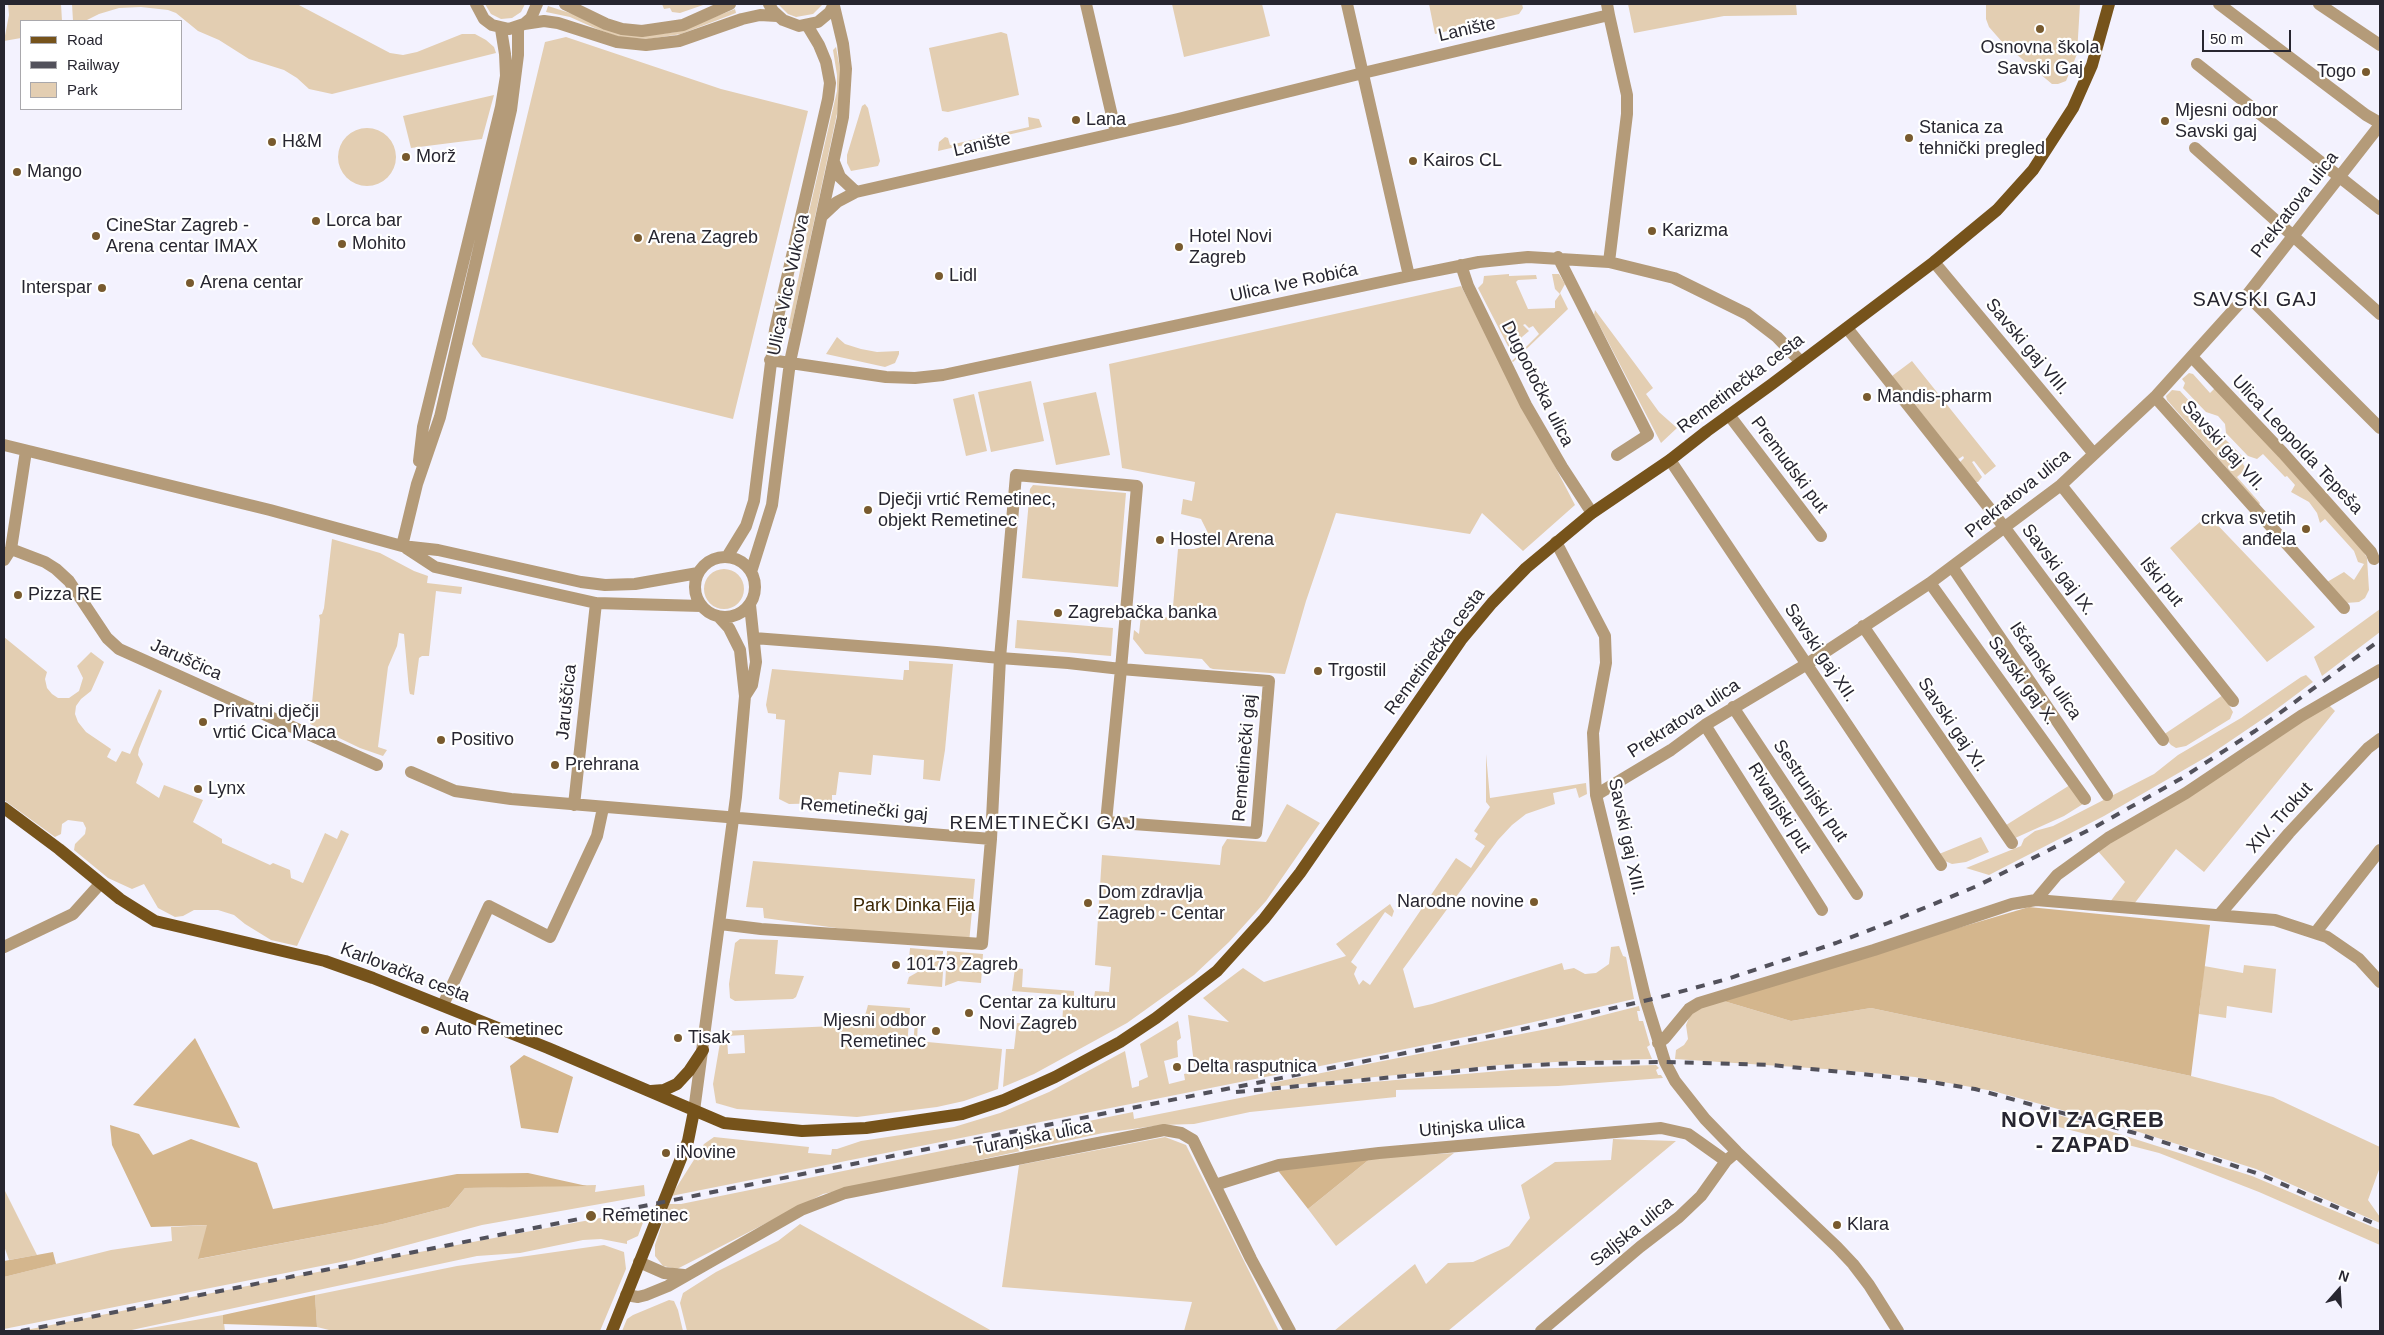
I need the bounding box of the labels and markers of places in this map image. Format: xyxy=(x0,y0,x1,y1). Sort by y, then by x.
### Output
marker: Osnovna škola Savski Gaj xyxy=(2034,23,2046,35)
place label: Osnovna škola Savski Gaj xyxy=(1980,37,2100,80)
place label: Togo xyxy=(2317,61,2356,83)
marker: Togo xyxy=(2360,66,2372,78)
place label: Mjesni odbor Savski gaj xyxy=(2175,100,2278,142)
place label: Lana xyxy=(1086,109,1126,131)
marker: Lana xyxy=(1070,114,1082,126)
marker: Mjesni odbor Savski gaj xyxy=(2159,115,2171,127)
place label: Stanica za tehnički pregled xyxy=(1919,117,2045,160)
place label: H&M xyxy=(282,131,322,153)
marker: Stanica za tehnički pregled xyxy=(1903,132,1915,144)
marker: H&M xyxy=(266,136,278,148)
place label: Morž xyxy=(416,146,456,168)
place label: Kairos CL xyxy=(1423,150,1502,172)
marker: Morž xyxy=(400,151,412,163)
marker: Kairos CL xyxy=(1407,155,1419,167)
place label: Mango xyxy=(27,161,82,183)
marker: Mango xyxy=(11,166,23,178)
place label: Lorca bar xyxy=(326,210,402,232)
place label: CineStar Zagreb - Arena centar IMAX xyxy=(106,215,258,258)
marker: Lorca bar xyxy=(310,215,322,227)
place label: Karizma xyxy=(1662,220,1728,242)
marker: Karizma xyxy=(1646,225,1658,237)
place label: Hotel Novi Zagreb xyxy=(1189,226,1272,268)
place label: Arena Zagreb xyxy=(648,227,758,249)
marker: CineStar Zagreb - Arena centar IMAX xyxy=(90,230,102,242)
marker: Arena Zagreb xyxy=(632,232,644,244)
place label: Mohito xyxy=(352,233,406,255)
marker: Mohito xyxy=(336,238,348,250)
marker: Hotel Novi Zagreb xyxy=(1173,241,1185,253)
place label: Lidl xyxy=(949,265,977,287)
marker: Lidl xyxy=(933,270,945,282)
place label: Arena centar xyxy=(200,272,303,294)
place label: Interspar xyxy=(21,277,92,299)
marker: Arena centar xyxy=(184,277,196,289)
marker: Interspar xyxy=(96,282,108,294)
place label: Mandis-pharm xyxy=(1877,386,1992,408)
marker: Mandis-pharm xyxy=(1861,391,1873,403)
place label: Dječji vrtić Remetinec, objekt Remetinec xyxy=(878,489,1056,532)
marker: Dječji vrtić Remetinec, objekt Remetinec xyxy=(862,504,874,516)
place label: crkva svetih anđela xyxy=(2201,508,2296,550)
marker: crkva svetih anđela xyxy=(2300,523,2312,535)
place label: Hostel Arena xyxy=(1170,529,1274,551)
marker: Hostel Arena xyxy=(1154,534,1166,546)
place label: Pizza RE xyxy=(28,584,102,606)
marker: Pizza RE xyxy=(12,589,24,601)
place label: Zagrebačka banka xyxy=(1068,602,1217,624)
marker: Zagrebačka banka xyxy=(1052,607,1064,619)
place label: Trgostil xyxy=(1328,660,1386,682)
marker: Trgostil xyxy=(1312,665,1324,677)
place label: Privatni dječji vrtić Cica Maca xyxy=(213,701,336,744)
marker: Privatni dječji vrtić Cica Maca xyxy=(197,716,209,728)
place label: Positivo xyxy=(451,729,514,751)
marker: Positivo xyxy=(435,734,447,746)
place label: Prehrana xyxy=(565,754,639,776)
marker: Prehrana xyxy=(549,759,561,771)
place label: Lynx xyxy=(208,778,245,800)
marker: Lynx xyxy=(192,783,204,795)
place label: Dom zdravlja Zagreb - Centar xyxy=(1098,882,1225,924)
place label: Narodne novine xyxy=(1397,891,1524,913)
marker: Narodne novine xyxy=(1528,896,1540,908)
marker: Dom zdravlja Zagreb - Centar xyxy=(1082,897,1094,909)
place label: 10173 Zagreb xyxy=(906,954,1018,976)
marker: 10173 Zagreb xyxy=(890,959,902,971)
place label: Centar za kulturu Novi Zagreb xyxy=(979,992,1116,1034)
marker: Centar za kulturu Novi Zagreb xyxy=(963,1007,975,1019)
place label: Mjesni odbor Remetinec xyxy=(823,1010,926,1052)
place label: Auto Remetinec xyxy=(435,1019,563,1041)
marker: Auto Remetinec xyxy=(419,1024,431,1036)
marker: Mjesni odbor Remetinec xyxy=(930,1025,942,1037)
place label: Tisak xyxy=(688,1027,730,1049)
marker: Tisak xyxy=(672,1032,684,1044)
place label: Delta rasputnica xyxy=(1187,1056,1317,1078)
marker: Delta rasputnica xyxy=(1171,1061,1183,1073)
place label: iNovine xyxy=(676,1142,736,1164)
marker: iNovine xyxy=(660,1147,672,1159)
place label: Remetinec xyxy=(602,1205,688,1227)
marker: Remetinec xyxy=(584,1209,598,1223)
place label: Klara xyxy=(1847,1214,1889,1236)
marker: Klara xyxy=(1831,1219,1843,1231)

